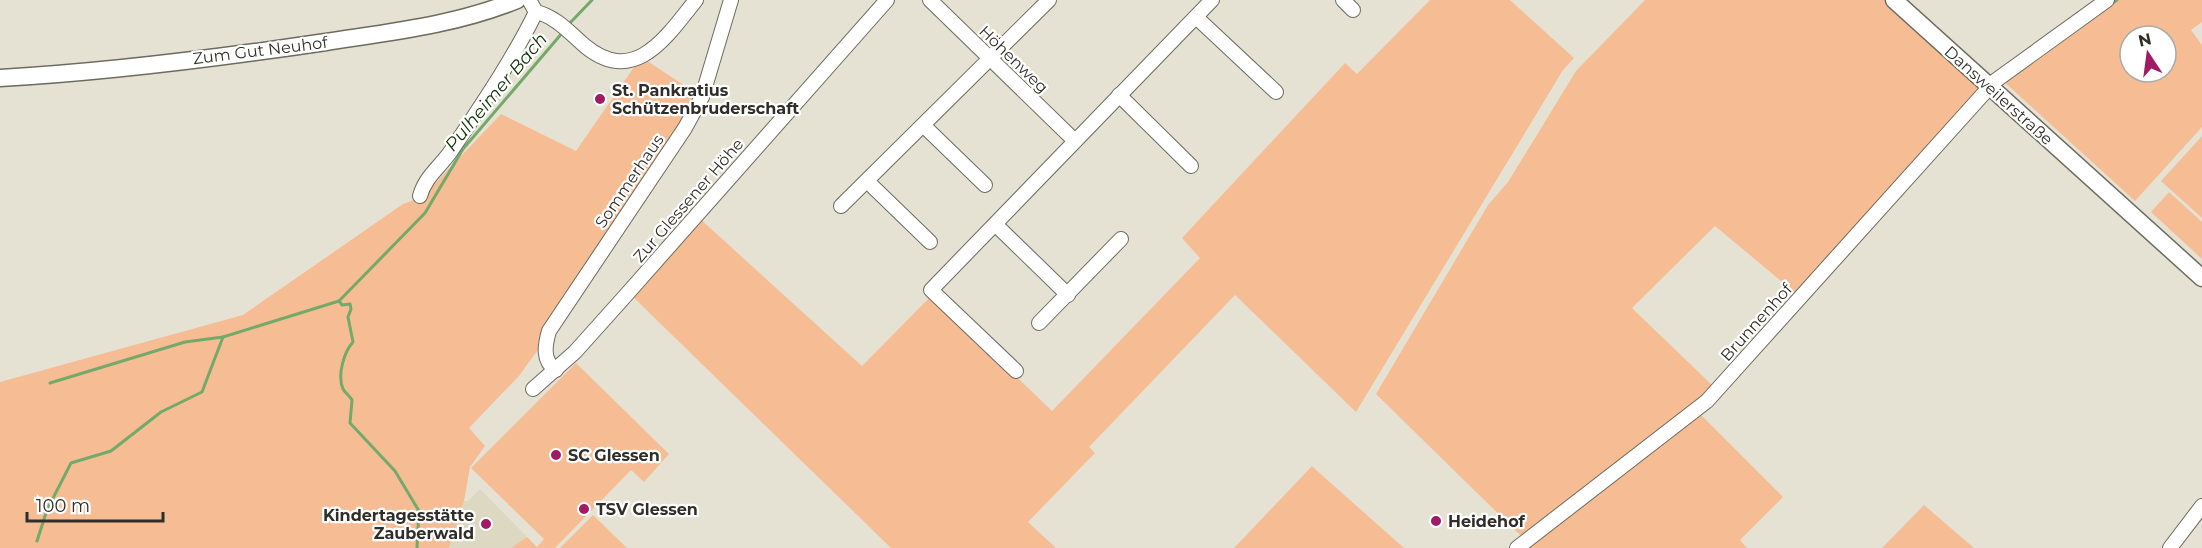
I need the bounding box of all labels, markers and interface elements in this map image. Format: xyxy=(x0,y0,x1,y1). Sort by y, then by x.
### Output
street label: Höhenweg xyxy=(975,22,1052,97)
north arrow xyxy=(2118,24,2178,84)
water label: Pulheimer Bach xyxy=(440,28,552,156)
text: N xyxy=(2136,29,2153,51)
street label: Zum Gut Neuhof xyxy=(192,33,329,68)
street label: Dansweilerstraße xyxy=(1941,42,2057,149)
place label: St. Pankratius Schützenbruderschaft xyxy=(612,81,799,118)
marker: St. Pankratius Schützenbruderschaft xyxy=(593,92,607,106)
street label: Sommerhaus xyxy=(591,131,668,232)
street label: Zur Glessener Höhe xyxy=(629,135,747,266)
street label: Brunnenhof xyxy=(1717,279,1796,365)
place label: SC Glessen xyxy=(568,446,660,465)
marker: SC Glessen xyxy=(549,448,563,462)
scale bar xyxy=(27,485,164,523)
text: 100 m xyxy=(36,495,90,517)
place label: TSV Glessen xyxy=(596,500,698,519)
marker: TSV Glessen xyxy=(577,502,591,516)
place label: Kindertagesstätte Zauberwald xyxy=(323,506,474,543)
place label: Heidehof xyxy=(1448,512,1526,531)
marker: Heidehof xyxy=(1429,514,1443,528)
marker: Kindertagesstätte Zauberwald xyxy=(479,517,493,531)

